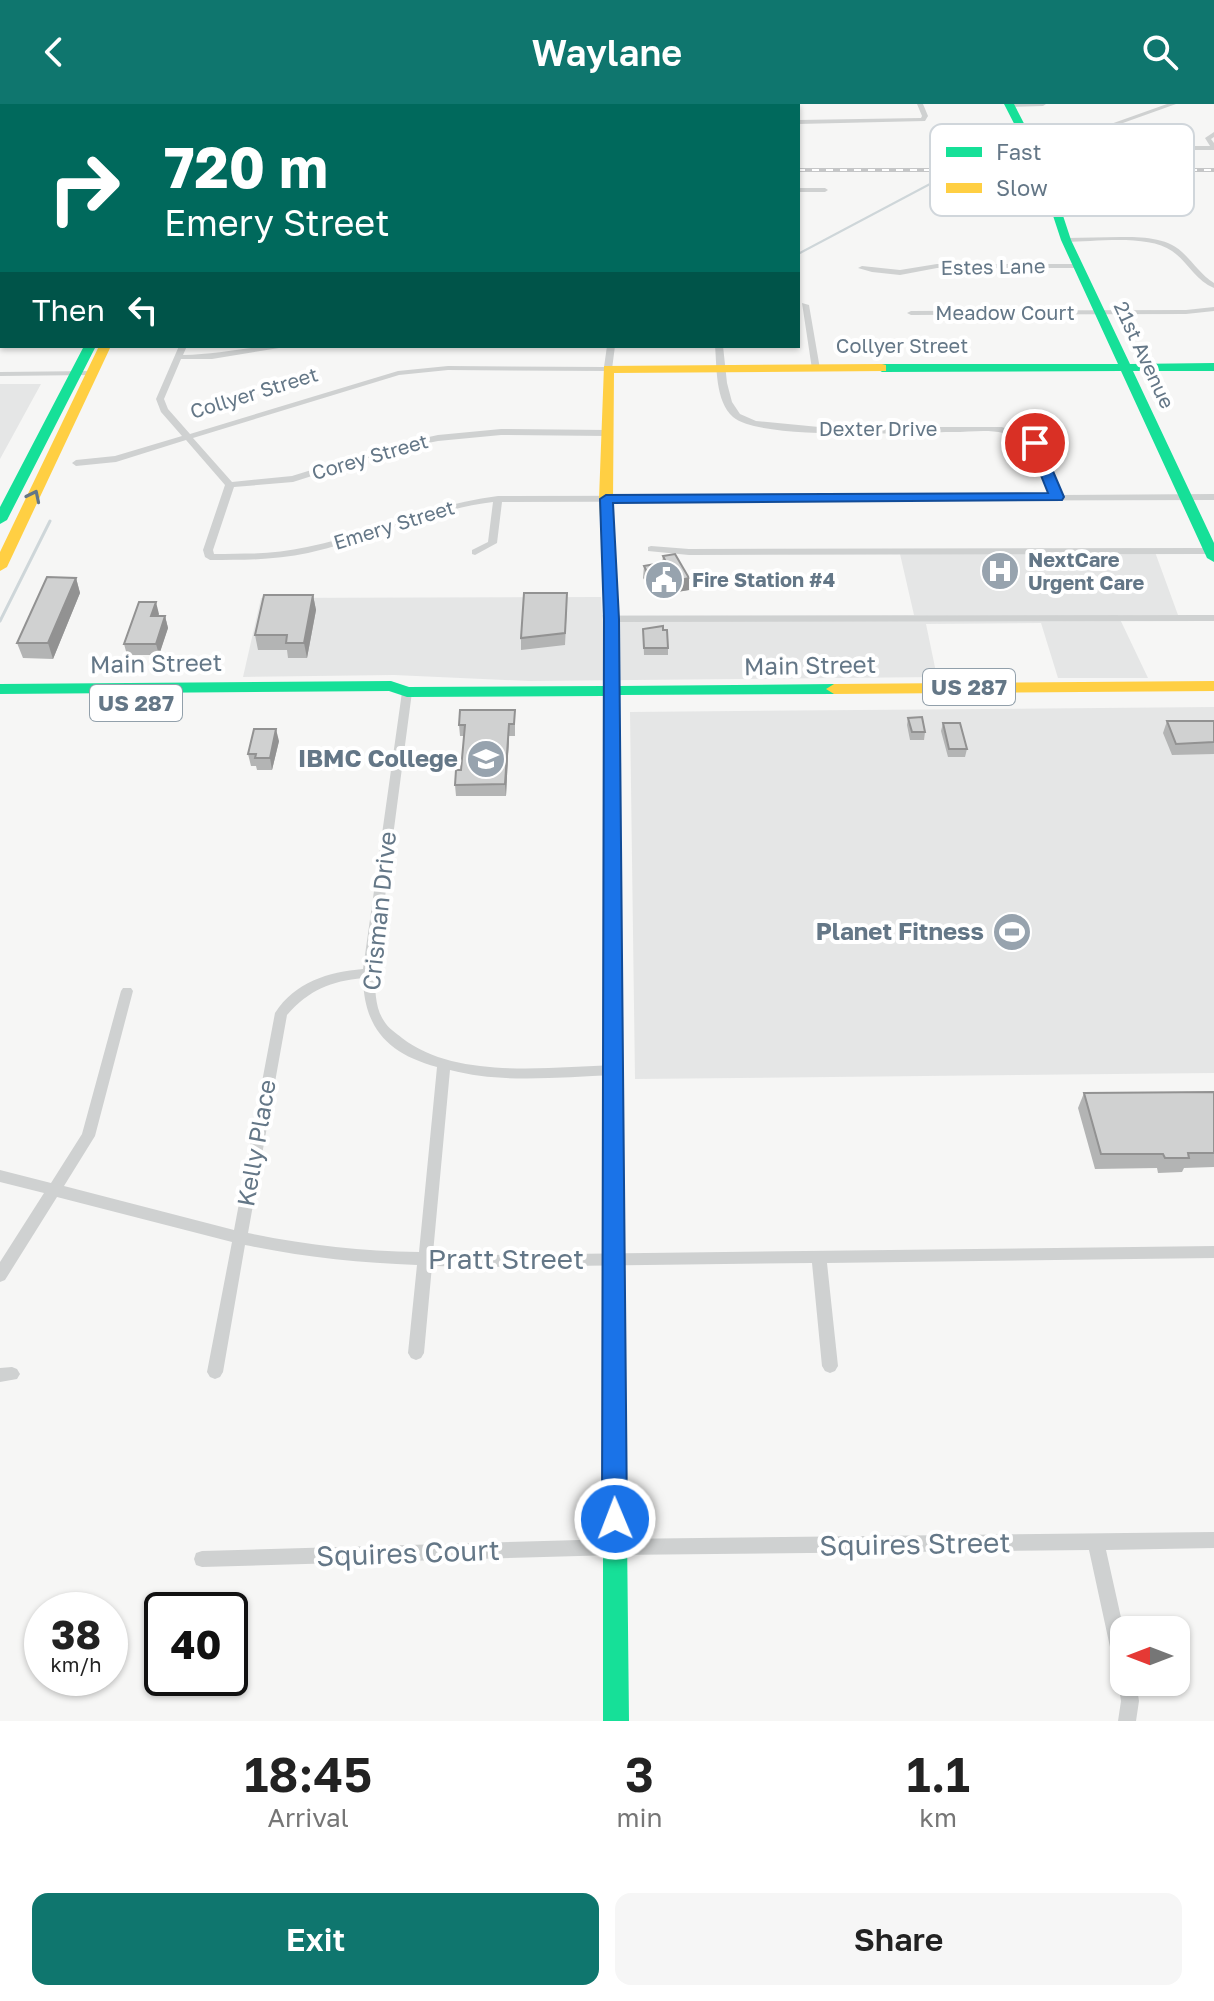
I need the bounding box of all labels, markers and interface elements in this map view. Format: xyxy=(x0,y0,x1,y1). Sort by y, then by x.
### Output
icon: back xyxy=(32,30,76,74)
icon: search xyxy=(1138,30,1182,74)
text: Waylane xyxy=(532,31,682,74)
legend xyxy=(930,124,1194,216)
text: 720 m xyxy=(164,133,328,200)
icon: right xyxy=(32,136,136,240)
text: Fast xyxy=(996,138,1042,165)
text: Slow xyxy=(996,174,1048,201)
text: Emery Street xyxy=(164,201,390,244)
street label: Estes Lane xyxy=(940,253,1046,279)
icon: left xyxy=(121,288,165,332)
text: Then xyxy=(32,292,105,328)
street label: 21st Avenue xyxy=(1110,297,1180,412)
street label: Meadow Court xyxy=(935,300,1075,324)
street label: Collyer Street xyxy=(836,333,968,357)
street label: Collyer Street xyxy=(187,361,321,423)
pin xyxy=(1001,409,1069,477)
street label: Dexter Drive xyxy=(819,416,937,440)
icon: arrive xyxy=(1013,421,1057,465)
street label: Corey Street xyxy=(309,428,431,484)
one-way arrow xyxy=(24,490,39,505)
street label: Emery Street xyxy=(330,494,457,554)
place label: NextCare Urgent Care xyxy=(1028,547,1145,594)
hospital icon: NextCare Urgent Care xyxy=(979,550,1021,592)
public building icon: Fire Station #4 xyxy=(643,559,685,601)
place label: Fire Station #4 xyxy=(692,567,835,591)
street label: Main Street xyxy=(90,647,222,678)
street label: Main Street xyxy=(744,649,876,680)
road number: US 287 xyxy=(923,669,1015,705)
road number: US 287 xyxy=(90,685,182,721)
school or university icon: IBMC College xyxy=(465,738,507,780)
place label: IBMC College xyxy=(298,743,458,772)
street label: Crisman Drive xyxy=(356,830,401,992)
sports icon: Planet Fitness xyxy=(991,911,1033,953)
place label: Planet Fitness xyxy=(816,916,984,945)
street label: Kelly Place xyxy=(230,1077,281,1208)
street label: Pratt Street xyxy=(428,1242,584,1275)
position arrow xyxy=(573,1477,657,1561)
street label: Squires Street xyxy=(819,1525,1011,1562)
street label: Squires Court xyxy=(316,1533,500,1572)
speed limit sign: 40 xyxy=(144,1592,248,1696)
text: 38 xyxy=(51,1610,101,1658)
north arrow xyxy=(1110,1616,1190,1696)
map controls xyxy=(1110,1616,1190,1696)
text: km/h xyxy=(51,1652,101,1676)
text: 18:45 xyxy=(244,1745,372,1803)
text: 3 xyxy=(625,1745,654,1803)
text: 1.1 xyxy=(907,1745,970,1803)
text: Arrival xyxy=(267,1802,349,1833)
text: min xyxy=(616,1802,662,1833)
text: km xyxy=(919,1802,957,1833)
button: Exit xyxy=(32,1893,599,1985)
button: Share xyxy=(615,1893,1182,1985)

